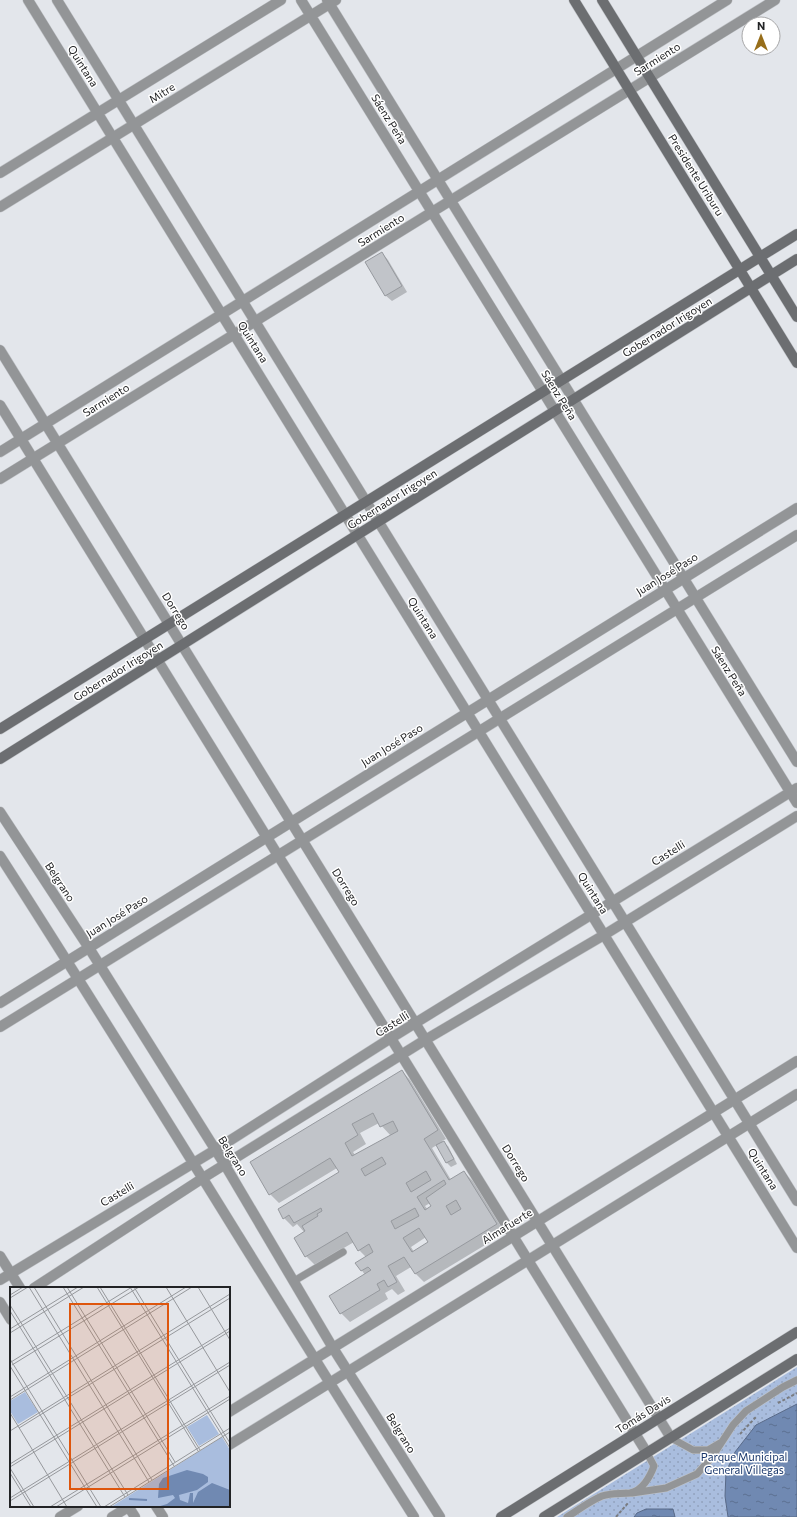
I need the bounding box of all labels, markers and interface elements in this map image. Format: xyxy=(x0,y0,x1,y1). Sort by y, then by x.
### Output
north arrow xyxy=(741,16,781,56)
text: N xyxy=(757,19,765,32)
street label: Sarmiento xyxy=(631,39,683,78)
street label: Quintana xyxy=(66,43,101,89)
street label: Mitre xyxy=(146,80,177,105)
street label: Sáenz Peña xyxy=(369,91,410,146)
street label: Presidente Uriburu xyxy=(666,131,727,218)
street label: Sarmiento xyxy=(355,210,407,249)
street label: Gobernador Irigoyen xyxy=(620,294,714,359)
street label: Quintana xyxy=(236,319,271,365)
street label: Sáenz Peña xyxy=(539,367,580,422)
street label: Sarmiento xyxy=(80,380,132,419)
street label: Gobernador Irigoyen xyxy=(345,466,439,531)
street label: Juan José Paso xyxy=(633,549,701,599)
street label: Dorrego xyxy=(160,590,193,632)
street label: Quintana xyxy=(406,595,441,641)
street label: Gobernador Irigoyen xyxy=(71,638,165,703)
street label: Sáenz Peña xyxy=(709,643,750,698)
street label: Juan José Paso xyxy=(358,720,426,770)
street label: Castelli xyxy=(649,837,687,868)
street label: Belgrano xyxy=(43,859,78,904)
street label: Dorrego xyxy=(330,866,363,908)
street label: Quintana xyxy=(576,870,611,916)
street label: Juan José Paso xyxy=(83,891,151,941)
street label: Castelli xyxy=(373,1008,411,1039)
street label: Belgrano xyxy=(216,1133,251,1178)
street label: Dorrego xyxy=(500,1142,533,1184)
street label: Quintana xyxy=(746,1146,781,1192)
street label: Castelli xyxy=(98,1178,136,1209)
street label: Almafuerte xyxy=(479,1205,534,1246)
inset map xyxy=(10,1287,230,1507)
street label: Tomás Davis xyxy=(613,1392,673,1436)
street label: Belgrano xyxy=(384,1410,419,1455)
park label: Parque Municipal General Villegas xyxy=(701,1450,787,1476)

